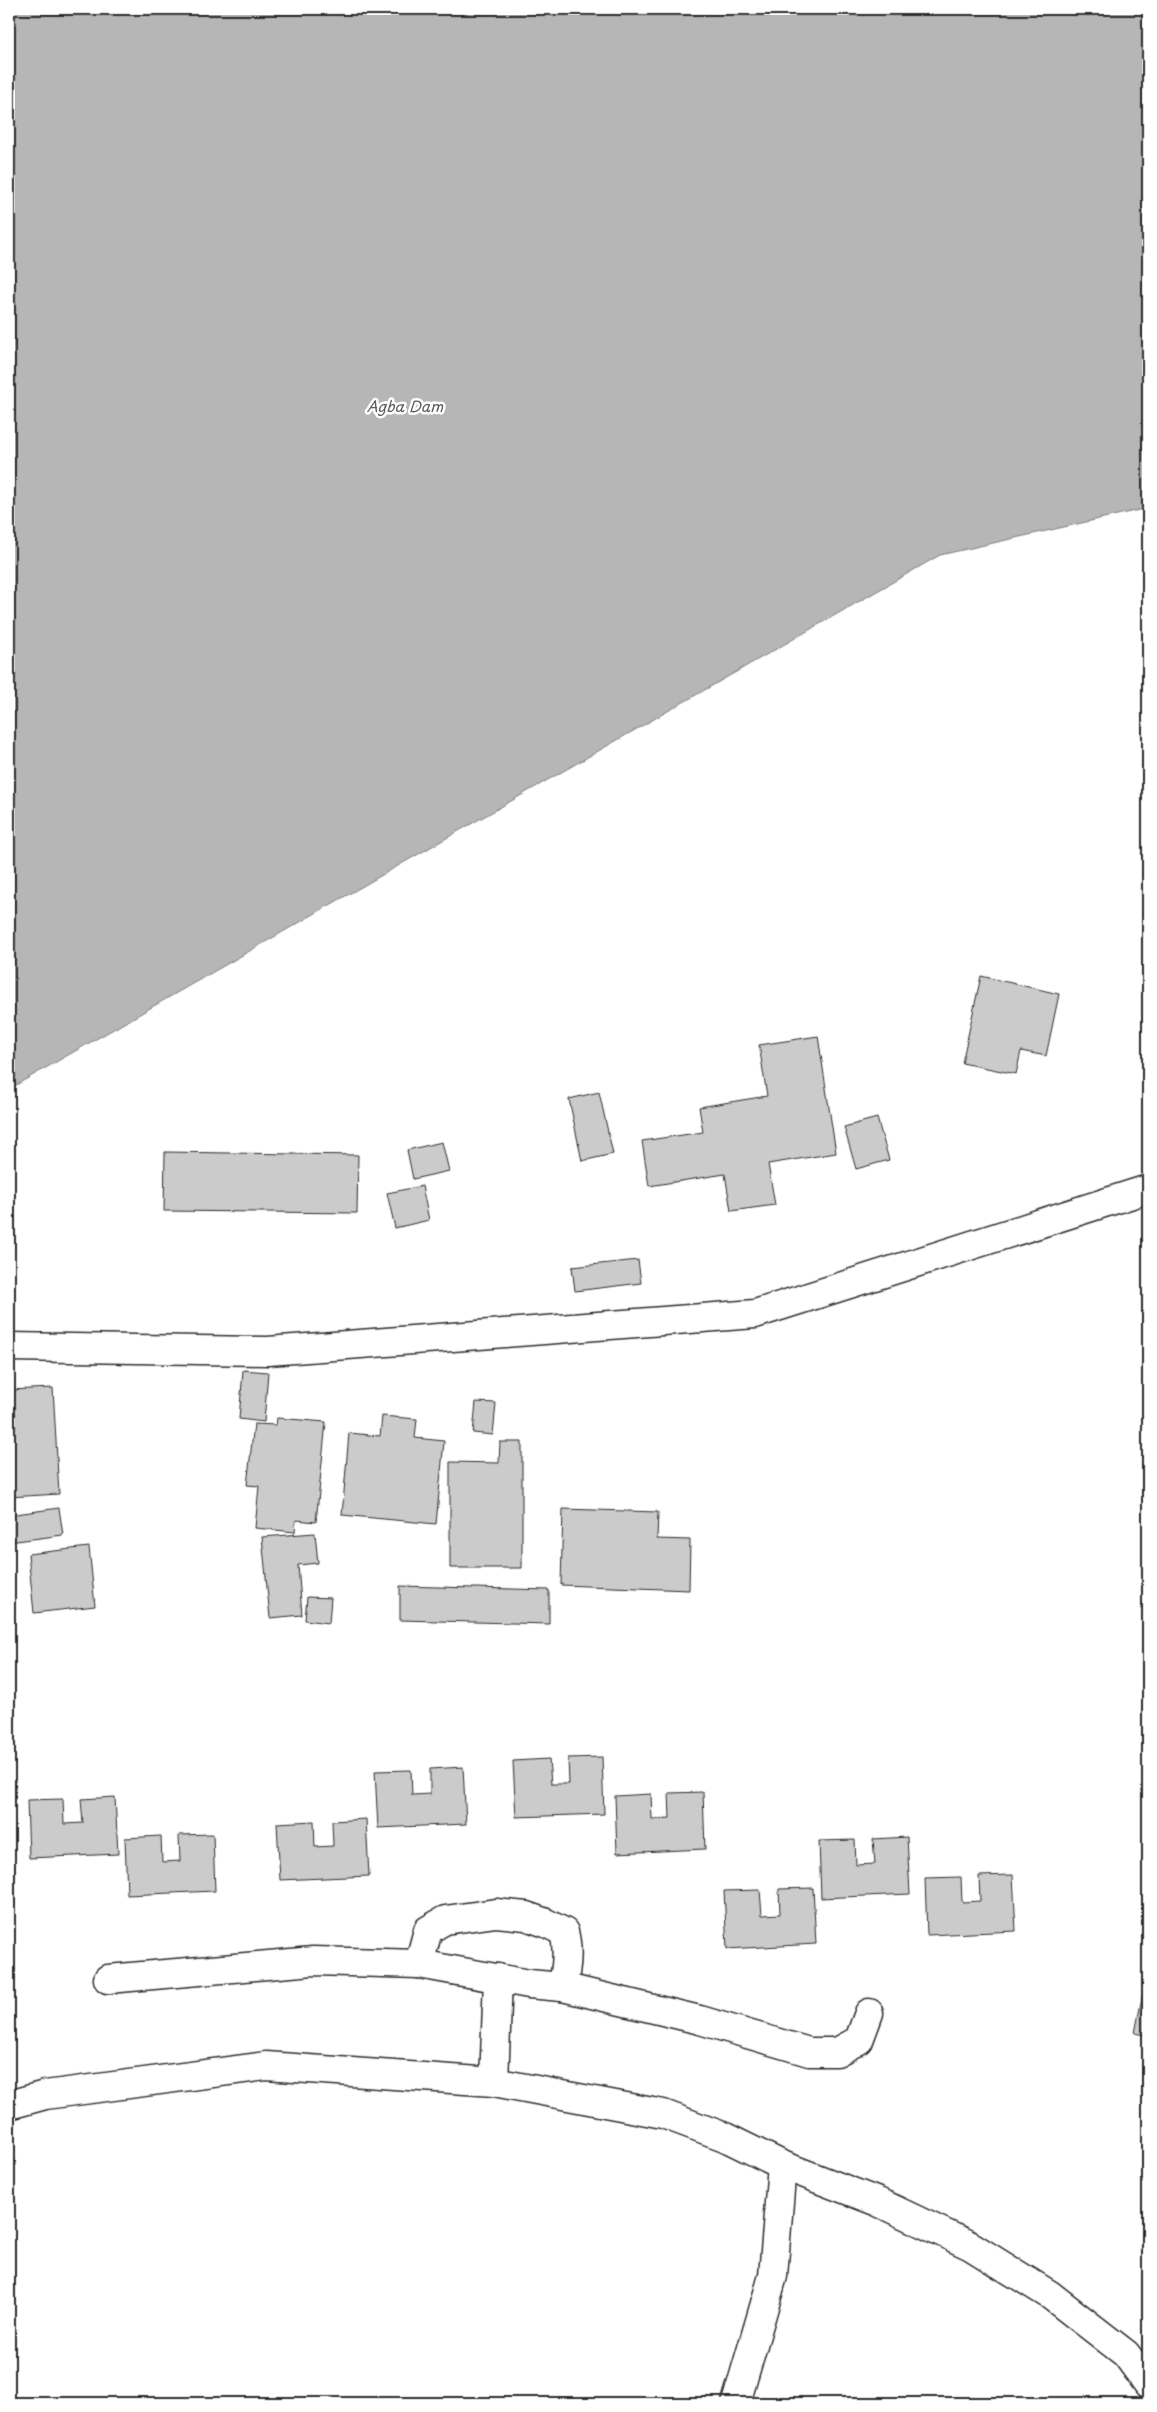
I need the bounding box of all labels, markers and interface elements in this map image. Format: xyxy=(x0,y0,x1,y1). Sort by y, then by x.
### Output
water label: Agba Dam xyxy=(367,394,444,417)

